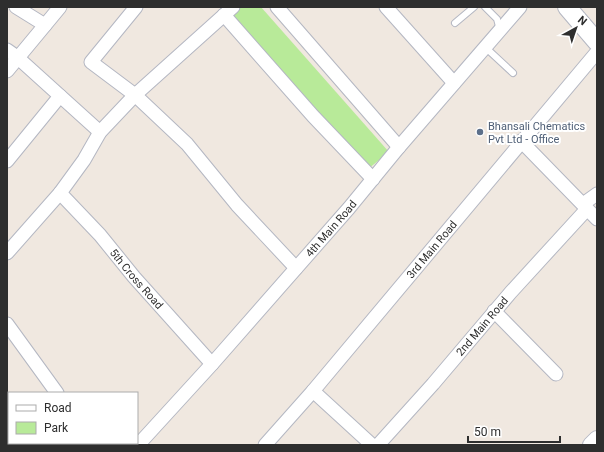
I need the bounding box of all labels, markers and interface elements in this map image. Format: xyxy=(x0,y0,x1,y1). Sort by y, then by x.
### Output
north arrow xyxy=(556,8,596,48)
text: N xyxy=(575,13,589,28)
place label: Bhansali Chematics Pvt Ltd - Office xyxy=(488,120,585,146)
marker: Bhansali Chematics Pvt Ltd - Office xyxy=(475,127,485,137)
street label: 4th Main Road xyxy=(303,198,360,260)
street label: 3rd Main Road xyxy=(404,218,460,281)
street label: 5th Cross Road xyxy=(107,246,165,312)
street label: 2nd Main Road xyxy=(454,294,511,359)
legend xyxy=(8,392,138,444)
text: Road xyxy=(44,401,72,415)
scale bar xyxy=(468,418,560,444)
text: Park xyxy=(44,421,69,435)
text: 50 m xyxy=(474,425,501,439)

